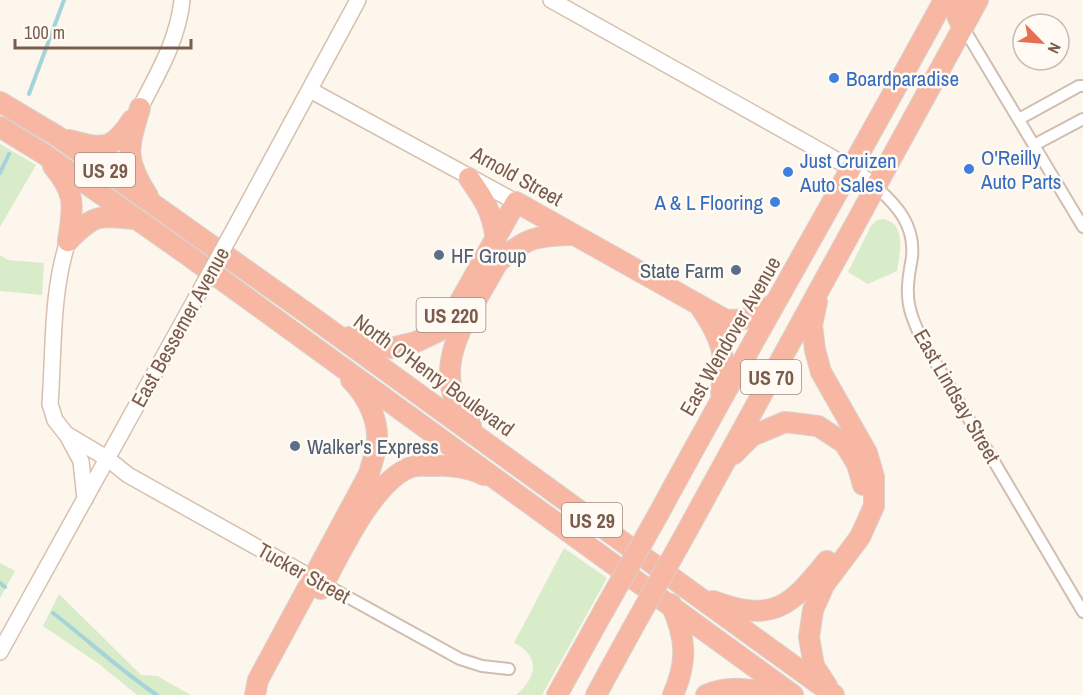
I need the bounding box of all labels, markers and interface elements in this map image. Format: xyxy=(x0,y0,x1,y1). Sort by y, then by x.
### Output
scale bar xyxy=(15,12,190,50)
north arrow xyxy=(1011,12,1071,72)
text: 100 m xyxy=(24,20,65,45)
text: N xyxy=(1043,39,1067,57)
place label: Boardparadise xyxy=(846,64,959,93)
marker: Boardparadise xyxy=(827,71,841,85)
street label: Arnold Street xyxy=(465,138,568,213)
place label: O'Reilly Auto Parts xyxy=(980,143,1061,196)
place label: Just Cruizen Auto Sales xyxy=(799,146,897,199)
road number: US 29 xyxy=(75,153,135,187)
marker: O'Reilly Auto Parts xyxy=(962,162,976,176)
marker: Just Cruizen Auto Sales xyxy=(781,165,795,179)
place label: A & L Flooring xyxy=(653,188,763,217)
marker: A & L Flooring xyxy=(768,195,782,209)
place label: HF Group xyxy=(451,241,527,270)
street label: East Bessemer Avenue xyxy=(124,242,236,412)
marker: HF Group xyxy=(432,248,446,262)
street label: East Wendover Avenue xyxy=(673,251,787,421)
place label: State Farm xyxy=(640,256,724,285)
marker: State Farm xyxy=(729,263,743,277)
road number: US 220 xyxy=(416,298,486,332)
street label: North O'Henry Boulevard xyxy=(348,307,520,443)
street label: East Lindsay Street xyxy=(907,324,1007,469)
road number: US 70 xyxy=(741,360,801,394)
place label: Walker's Express xyxy=(307,432,439,461)
marker: Walker's Express xyxy=(288,439,302,453)
road number: US 29 xyxy=(562,503,622,537)
street label: Tucker Street xyxy=(252,536,356,610)

